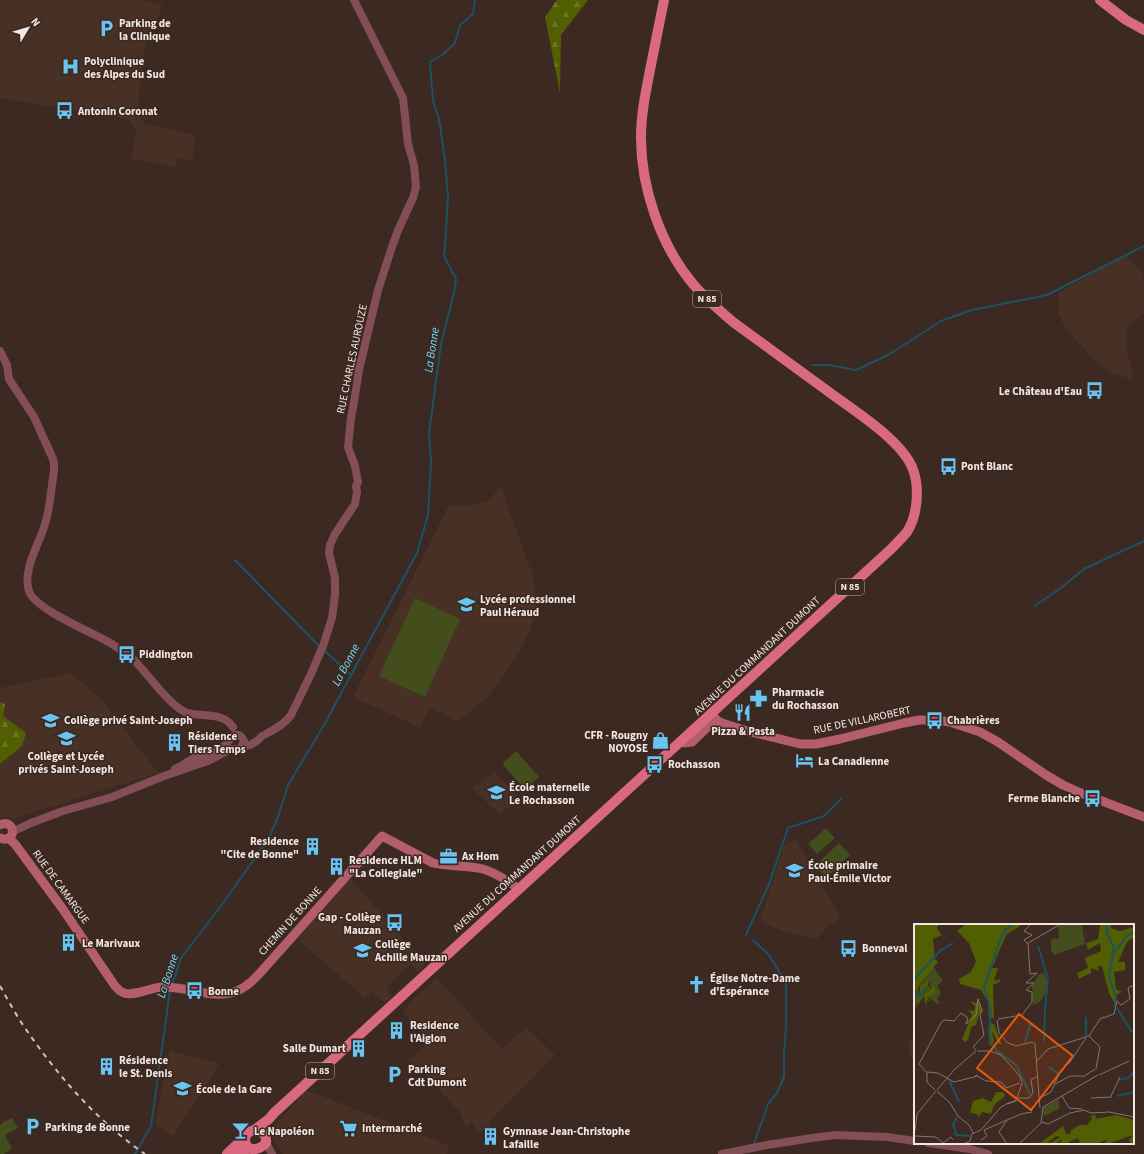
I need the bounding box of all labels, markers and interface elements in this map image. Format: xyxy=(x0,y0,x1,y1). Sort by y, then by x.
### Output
north arrow xyxy=(8,8,48,48)
text: N xyxy=(27,15,44,30)
place label: Parking de la Clinique xyxy=(119,16,171,44)
parking icon: Parking de la Clinique xyxy=(96,19,116,39)
place label: Polyclinique des Alpes du Sud xyxy=(84,54,165,82)
hospital icon: Polyclinique des Alpes du Sud xyxy=(61,57,81,77)
bus stop icon: Antonin Coronat xyxy=(55,101,75,121)
place label: Antonin Coronat xyxy=(77,104,158,119)
road number: N 85 xyxy=(693,291,721,307)
street label: RUE CHARLES AUROUZE xyxy=(333,303,371,415)
water label: La Bonne xyxy=(420,326,444,374)
bus stop icon: Le Château d'Eau xyxy=(1085,381,1105,401)
place label: Le Château d'Eau xyxy=(999,384,1082,399)
bus stop icon: Pont Blanc xyxy=(938,456,958,476)
place label: Pont Blanc xyxy=(961,459,1013,474)
road number: N 85 xyxy=(836,579,864,595)
place label: Lycée professionnel Paul Héraud xyxy=(480,592,576,620)
street label: AVENUE DU COMMANDANT DUMONT xyxy=(690,593,824,719)
school or university icon: Lycée professionnel Paul Héraud xyxy=(457,595,477,615)
water label: La Bonne xyxy=(328,641,364,689)
bus stop icon: Piddington xyxy=(116,644,136,664)
place label: Piddington xyxy=(139,647,193,662)
place label: Pharmacie du Rochasson xyxy=(772,685,839,713)
pharmacy icon: Pharmacie du Rochasson xyxy=(749,688,769,708)
street label: RUE DE VILLAROBERT xyxy=(812,702,912,738)
restaurant icon: Pizza & Pasta xyxy=(733,703,753,723)
school or university icon: Collège privé Saint-Joseph xyxy=(41,710,61,730)
bus stop icon: Chabrières xyxy=(924,710,944,730)
place label: Collège privé Saint-Joseph xyxy=(64,713,193,728)
place label: Chabrières xyxy=(947,713,1000,728)
place label: Pizza & Pasta xyxy=(711,724,775,739)
school or university icon: Collège et Lycée privés Saint-Joseph xyxy=(56,728,76,748)
place label: CFR - Rougny NOYOSE xyxy=(584,728,648,756)
place label: Résidence Tiers Temps xyxy=(188,729,246,757)
shop icon: CFR - Rougny NOYOSE xyxy=(651,731,671,751)
building icon: Résidence Tiers Temps xyxy=(165,732,185,752)
place label: Collège et Lycée privés Saint-Joseph xyxy=(18,749,114,777)
hotel icon: La Canadienne xyxy=(795,751,815,771)
bus stop icon: Rochasson xyxy=(645,754,665,774)
place label: La Canadienne xyxy=(818,754,890,769)
place label: Rochasson xyxy=(668,757,720,772)
place label: École maternelle Le Rochasson xyxy=(509,780,590,808)
school or university icon: École maternelle Le Rochasson xyxy=(486,783,506,803)
bus stop icon: Ferme Blanche xyxy=(1083,788,1103,808)
place label: Ferme Blanche xyxy=(1008,791,1080,806)
street label: AVENUE DU COMMANDANT DUMONT xyxy=(450,812,584,936)
place label: Residence "Cite de Bonne" xyxy=(221,834,299,862)
building icon: Residence "Cite de Bonne" xyxy=(302,837,322,857)
office icon: Ax Hom xyxy=(439,846,459,866)
street label: RUE DE CAMARGUE xyxy=(29,847,93,927)
place label: Ax Hom xyxy=(461,849,499,864)
place label: Residence HLM "La Collegiale" xyxy=(349,853,423,881)
building icon: Residence HLM "La Collegiale" xyxy=(326,856,346,876)
place label: École primaire Paul-Émile Victor xyxy=(808,858,892,886)
school or university icon: École primaire Paul-Émile Victor xyxy=(785,861,805,881)
street label: CHEMIN DE BONNE xyxy=(255,883,325,959)
place label: Gap - Collège Mauzan xyxy=(318,910,381,938)
bus stop icon: Gap - Collège Mauzan xyxy=(384,913,404,933)
inset map xyxy=(914,924,1134,1144)
building icon: Le Marivaux xyxy=(59,933,79,953)
place label: Le Marivaux xyxy=(82,936,141,951)
place label: Collège Achille Mauzan xyxy=(374,937,447,965)
bus stop icon: Bonneval xyxy=(839,938,859,958)
school or university icon: Collège Achille Mauzan xyxy=(352,940,372,960)
place label: Bonneval xyxy=(862,941,908,956)
water label: La Bonne xyxy=(153,951,183,1000)
place label: Église Notre-Dame d'Espérance xyxy=(710,971,800,999)
church icon: Église Notre-Dame d'Espérance xyxy=(687,974,707,994)
bus stop icon: Bonne xyxy=(185,981,205,1001)
place label: Bonne xyxy=(208,984,239,999)
place label: Residence l'Aiglon xyxy=(410,1018,459,1046)
building icon: Residence l'Aiglon xyxy=(387,1021,407,1041)
building icon: Salle Dumart xyxy=(349,1038,369,1058)
place label: Salle Dumart xyxy=(283,1041,347,1056)
place label: Résidence le St. Denis xyxy=(119,1053,172,1081)
building icon: Résidence le St. Denis xyxy=(96,1056,116,1076)
place label: Parking Cdt Dumont xyxy=(408,1062,467,1090)
road number: N 85 xyxy=(306,1063,334,1079)
parking icon: Parking Cdt Dumont xyxy=(385,1065,405,1085)
school or university icon: École de la Gare xyxy=(173,1079,193,1099)
place label: École de la Gare xyxy=(196,1082,272,1097)
parking icon: Parking de Bonne xyxy=(22,1117,42,1137)
supermarket icon: Intermarché xyxy=(339,1118,359,1138)
place label: Parking de Bonne xyxy=(45,1120,130,1135)
bar icon: Le Napoléon xyxy=(231,1121,251,1141)
place label: Intermarché xyxy=(362,1121,423,1136)
place label: Le Napoléon xyxy=(254,1124,314,1139)
place label: Gymnase Jean-Christophe Lafaille xyxy=(503,1124,630,1152)
building icon: Gymnase Jean-Christophe Lafaille xyxy=(480,1127,500,1147)

